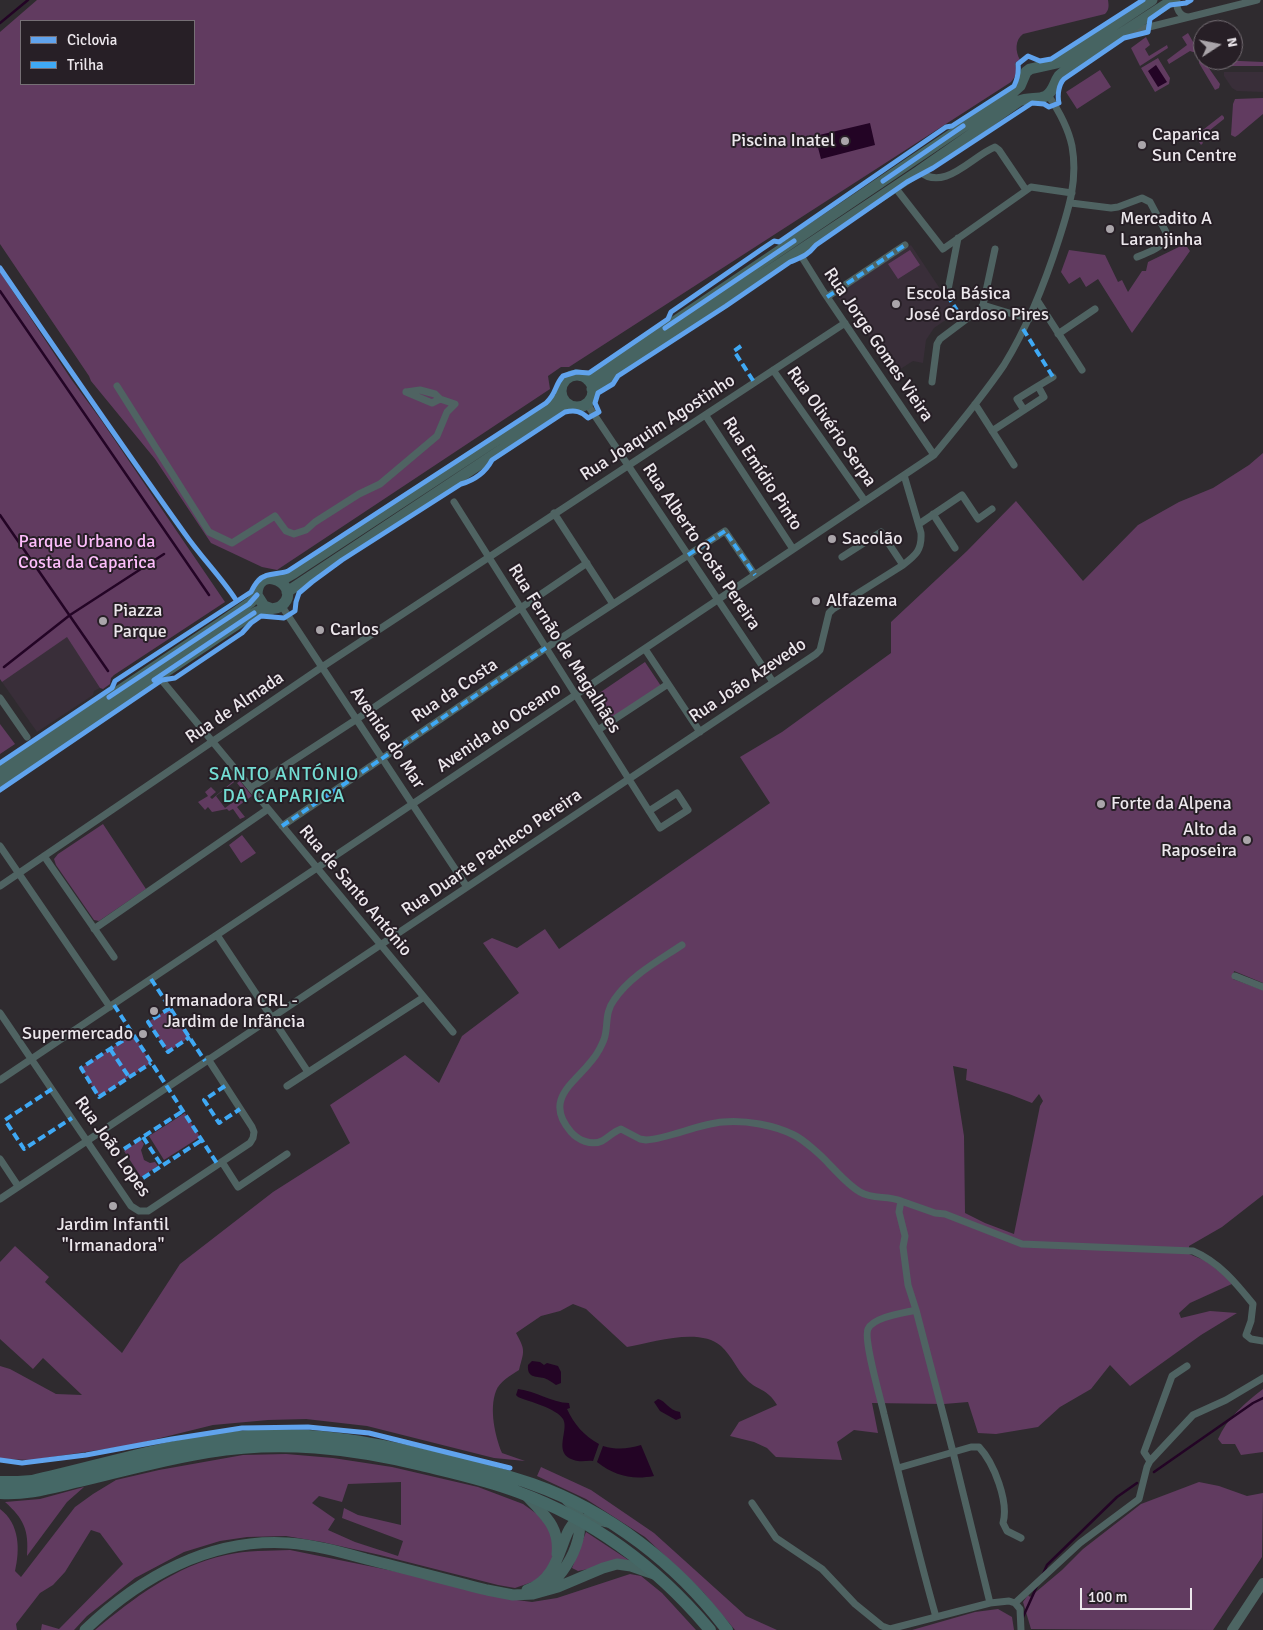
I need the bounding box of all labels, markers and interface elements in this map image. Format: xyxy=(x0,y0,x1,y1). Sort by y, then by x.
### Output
legend xyxy=(20,20,195,85)
north arrow xyxy=(1193,20,1243,70)
text: Ciclovia xyxy=(67,31,117,49)
text: N xyxy=(1223,36,1242,49)
text: Trilha xyxy=(67,56,104,74)
place label: Caparica Sun Centre xyxy=(1152,124,1237,166)
place label: Piscina Inatel xyxy=(731,130,835,152)
marker: Piscina Inatel xyxy=(839,135,851,147)
marker: Caparica Sun Centre xyxy=(1136,139,1148,151)
place label: Mercadito A Laranjinha xyxy=(1120,208,1212,250)
marker: Mercadito A Laranjinha xyxy=(1104,223,1116,235)
street label: Rua Jorge Gomes Vieira xyxy=(819,264,937,426)
place label: Escola Básica José Cardoso Pires xyxy=(906,283,1049,326)
marker: Escola Básica José Cardoso Pires xyxy=(890,298,902,310)
street label: Rua Olivério Serpa xyxy=(782,363,880,491)
street label: Rua Joaquim Agostinho xyxy=(577,370,739,486)
street label: Rua Emídio Pinto xyxy=(717,413,807,535)
street label: Rua Alberto Costa Pereira xyxy=(637,460,765,634)
place label: Sacolão xyxy=(842,528,903,550)
park label: Parque Urbano da Costa da Caparica xyxy=(18,531,156,574)
marker: Sacolão xyxy=(826,533,838,545)
street label: Rua Fernão de Magalhães xyxy=(503,560,625,738)
place label: Alfazema xyxy=(826,590,897,612)
marker: Alfazema xyxy=(810,595,822,607)
place label: Piazza Parque xyxy=(113,600,167,642)
marker: Piazza Parque xyxy=(97,615,109,627)
place label: Carlos xyxy=(330,619,379,641)
marker: Carlos xyxy=(314,624,326,636)
street label: Rua João Azevedo xyxy=(685,634,811,728)
street label: Rua da Costa xyxy=(408,654,502,728)
street label: Rua de Almada xyxy=(182,667,288,749)
street label: Avenida do Oceano xyxy=(433,678,565,778)
street label: Avenida do Mar xyxy=(345,683,429,793)
district label: SANTO ANTÓNIO DA CAPARICA xyxy=(207,764,361,808)
street label: Rua Duarte Pacheco Pereira xyxy=(398,785,586,921)
place label: Forte da Alpena xyxy=(1111,793,1232,815)
marker: Forte da Alpena xyxy=(1095,798,1107,810)
place label: Alto da Raposeira xyxy=(1161,819,1237,862)
street label: Rua de Santo António xyxy=(294,821,416,961)
marker: Alto da Raposeira xyxy=(1241,834,1253,846)
place label: Irmanadora CRL - Jardim de Infância xyxy=(164,990,305,1032)
marker: Irmanadora CRL - Jardim de Infância xyxy=(148,1005,160,1017)
place label: Supermercado xyxy=(22,1023,133,1045)
marker: Supermercado xyxy=(137,1028,149,1040)
street label: Rua João Lopes xyxy=(69,1093,155,1201)
marker: Jardim Infantil "Irmanadora" xyxy=(107,1200,119,1212)
place label: Jardim Infantil "Irmanadora" xyxy=(57,1214,169,1256)
scale bar xyxy=(1083,1578,1196,1610)
text: 100 m xyxy=(1088,1588,1128,1606)

